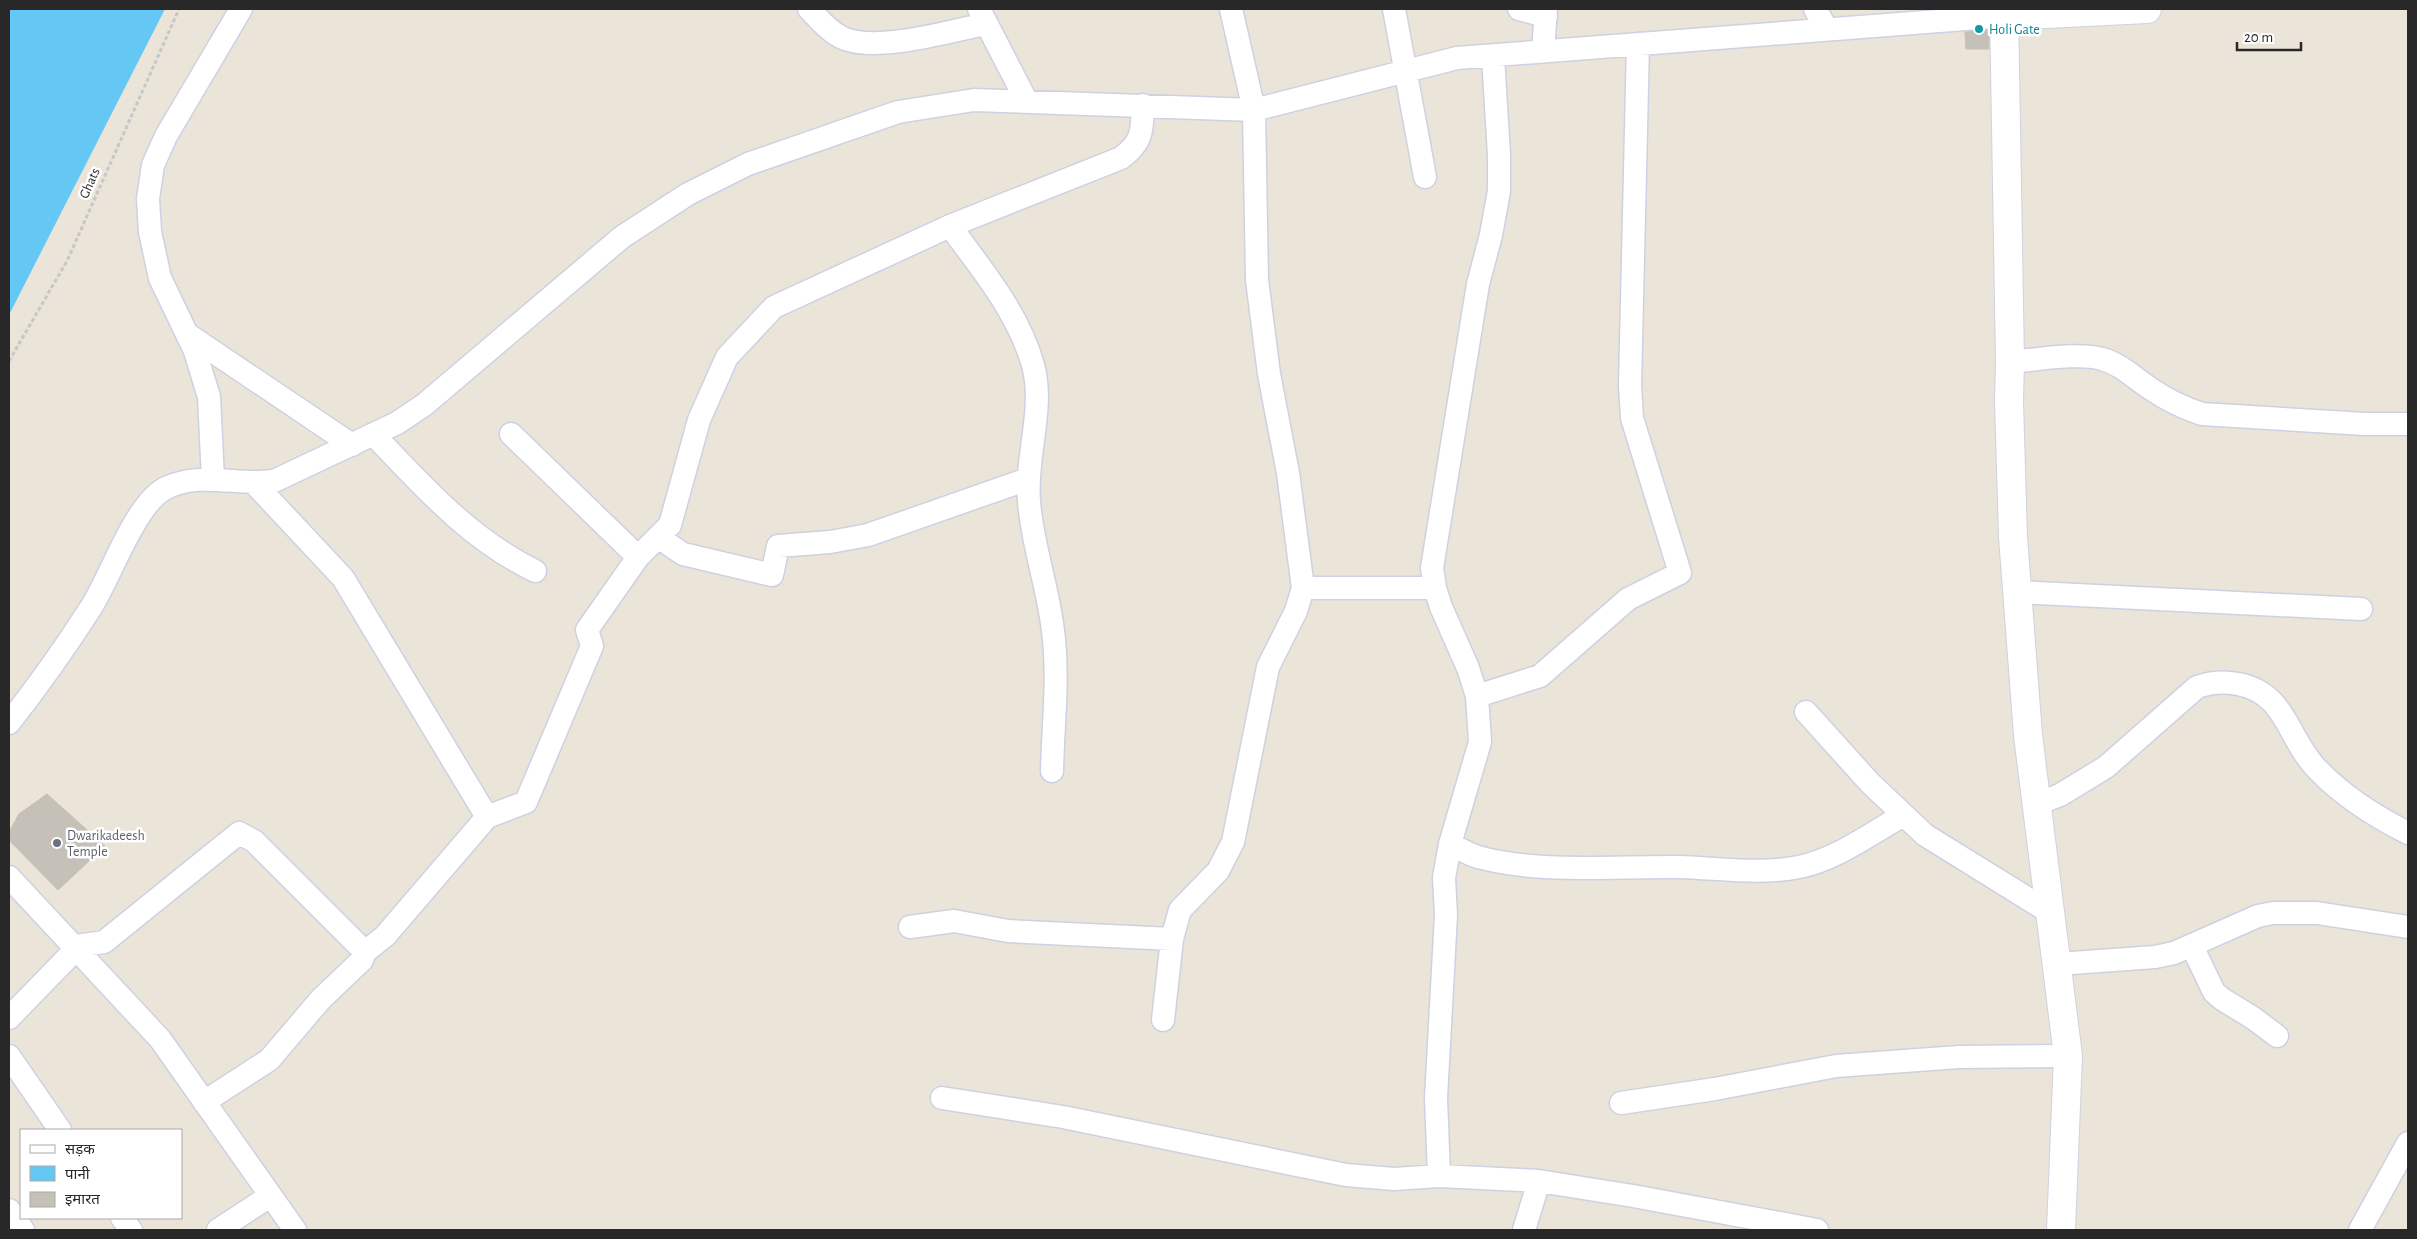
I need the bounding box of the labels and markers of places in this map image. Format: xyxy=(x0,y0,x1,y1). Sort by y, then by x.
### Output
marker: Holi Gate xyxy=(1973,23,1985,35)
place label: Holi Gate xyxy=(1989,23,2040,37)
place label: Dwarikadeesh Temple xyxy=(67,829,145,859)
marker: Dwarikadeesh Temple xyxy=(51,837,63,849)

